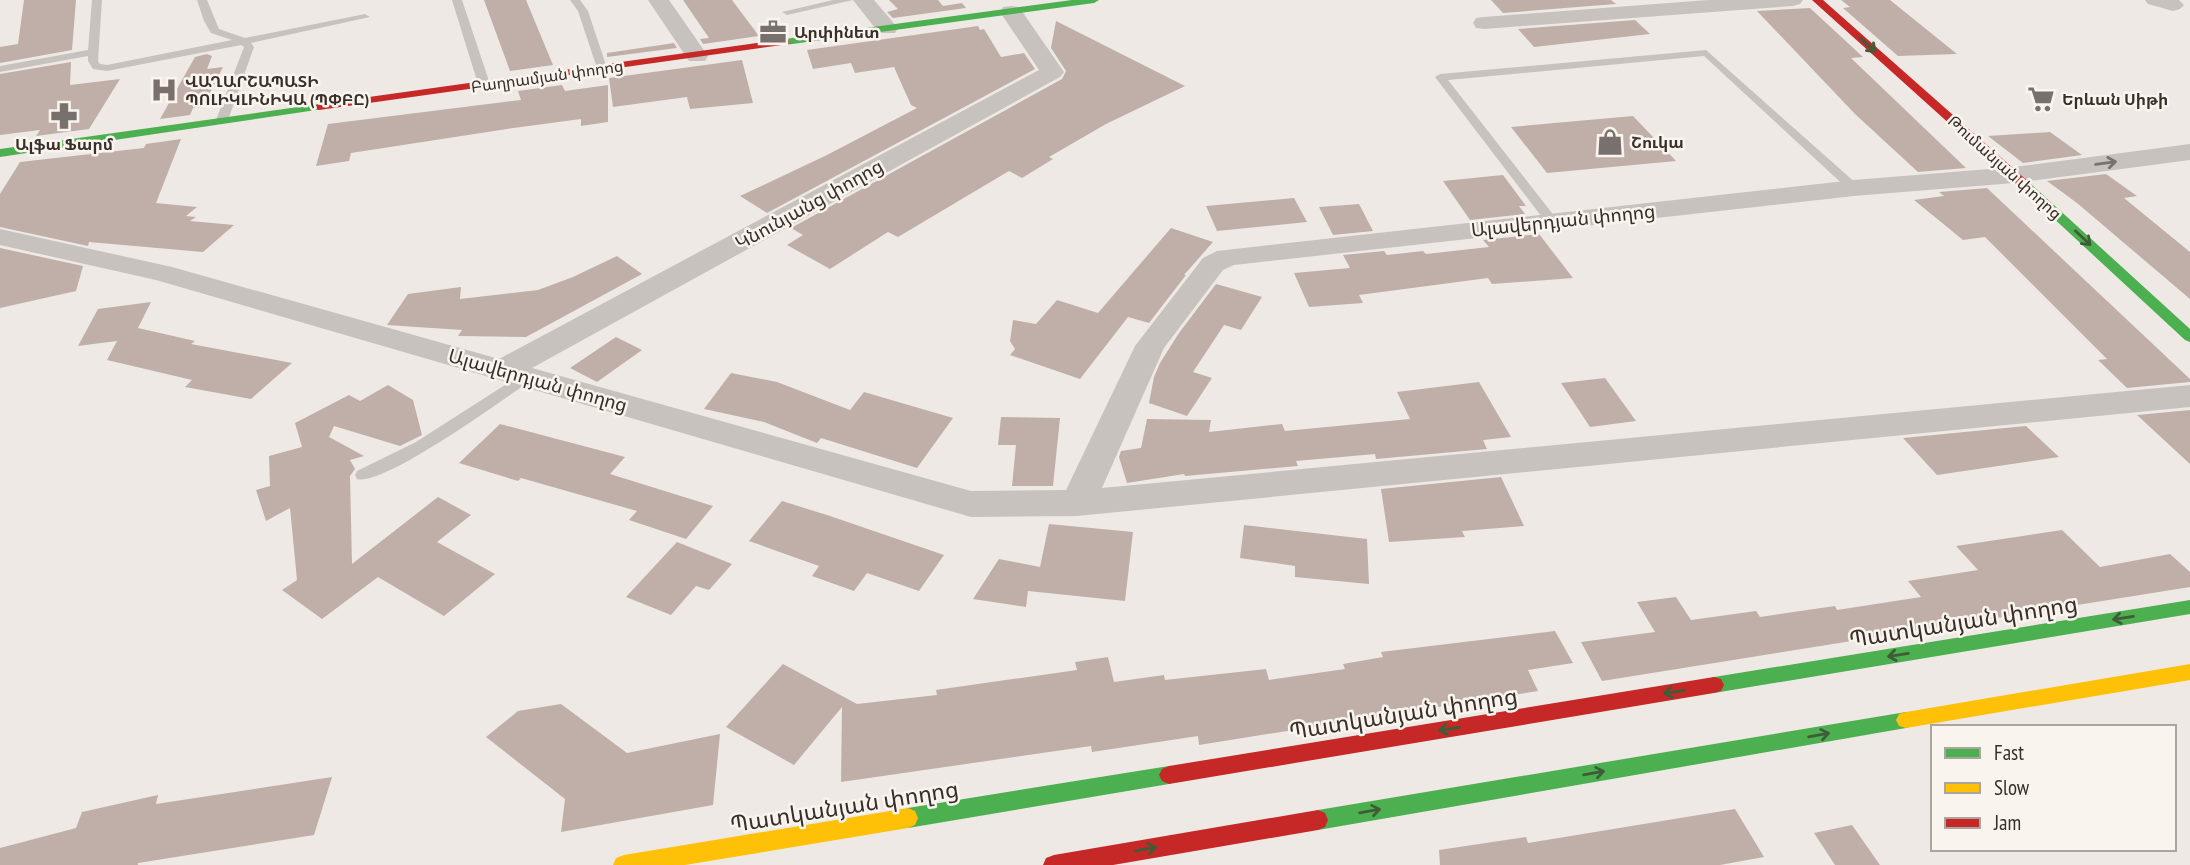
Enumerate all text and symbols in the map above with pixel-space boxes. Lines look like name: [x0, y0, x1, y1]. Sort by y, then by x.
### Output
office icon: Արփինետ: [758, 17, 788, 47]
place label: Արփինետ: [794, 22, 880, 42]
one-way arrow: [1859, 37, 1877, 53]
street label: Բաղրամյան փողոց: [470, 55, 624, 97]
place label: ՎԱՂԱՐՇԱՊԱՏԻ ՊՈԼԻԿԼԻՆԻԿԱ (ՊՓԲԸ): [185, 71, 369, 109]
hospital icon: ՎԱՂԱՐՇԱՊԱՏԻ ՊՈԼԻԿԼԻՆԻԿԱ (ՊՓԲԸ): [149, 75, 179, 105]
supermarket icon: Երևան Սիթի: [2026, 84, 2056, 114]
place label: Երևան Սիթի: [2062, 89, 2168, 109]
pharmacy icon: Ալֆա Ֆարմ: [49, 101, 79, 131]
street label: Թումանյան փողոց: [1944, 111, 2066, 223]
shop icon: Շուկա: [1595, 127, 1625, 157]
place label: Շուկա: [1631, 132, 1684, 152]
place label: Ալֆա Ֆարմ: [15, 134, 114, 154]
street label: Կնունյանց փողոց: [731, 153, 887, 255]
one-way arrow: [2094, 156, 2117, 169]
street label: Ալավերդյան փողոց: [1470, 198, 1656, 242]
one-way arrow: [2074, 229, 2091, 246]
street label: Ալավերդյան փողոց: [446, 343, 630, 417]
street label: Պատկանյան փողոց: [1847, 589, 2079, 653]
one-way arrow: [2112, 612, 2135, 625]
one-way arrow: [1887, 649, 1910, 662]
street label: Պատկանյան փողոց: [1287, 681, 1519, 745]
one-way arrow: [1663, 686, 1686, 699]
one-way arrow: [1438, 723, 1461, 736]
legend: [1931, 725, 2176, 851]
one-way arrow: [1807, 728, 1830, 741]
text: Fast: [1994, 739, 2024, 766]
one-way arrow: [1582, 766, 1605, 779]
street label: Պատկանյան փողոց: [728, 774, 960, 838]
text: Slow: [1994, 774, 2030, 801]
one-way arrow: [1358, 804, 1381, 817]
text: Jam: [1993, 809, 2021, 836]
one-way arrow: [1134, 842, 1157, 856]

